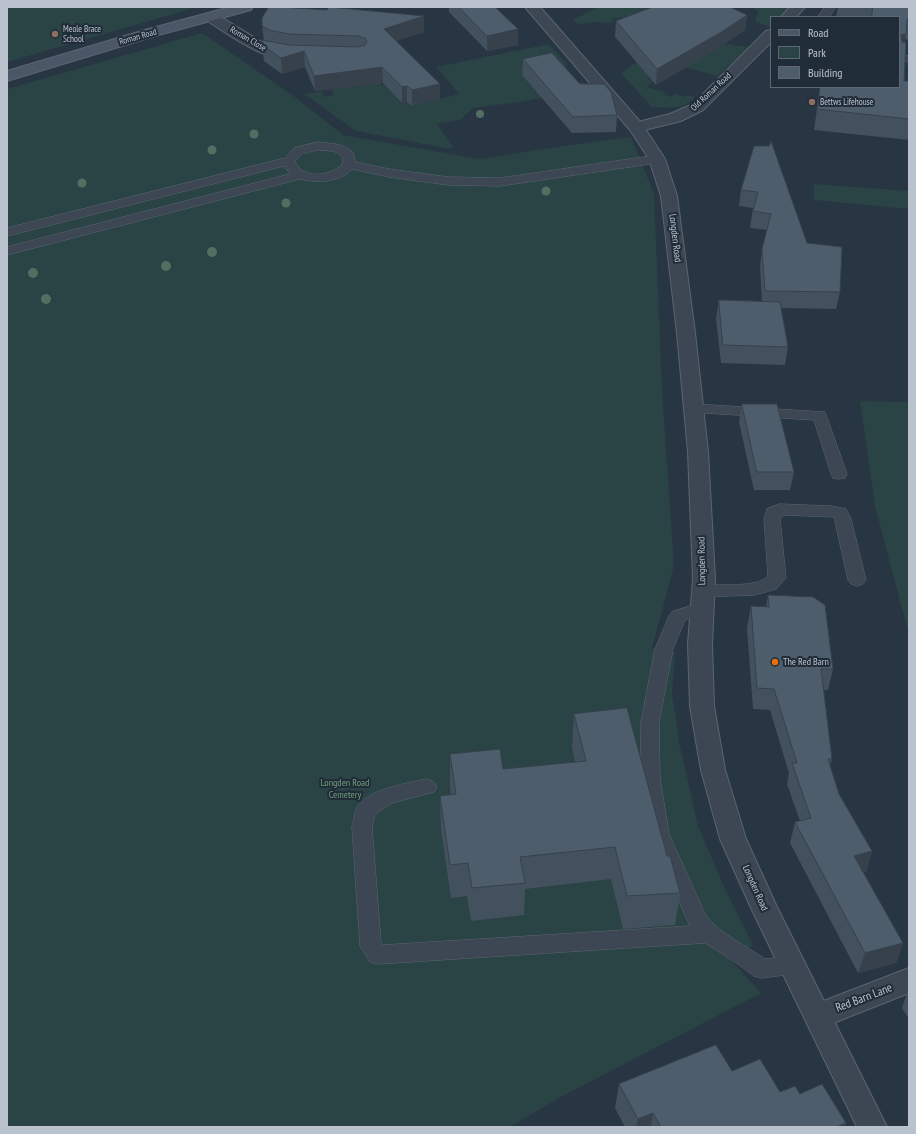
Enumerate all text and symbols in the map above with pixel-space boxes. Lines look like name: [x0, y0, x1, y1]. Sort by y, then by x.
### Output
legend: [770, 16, 900, 88]
place label: Meole Brace School: [63, 24, 101, 45]
street label: Roman Close: [228, 24, 268, 54]
text: Road: [808, 25, 828, 40]
street label: Roman Road: [118, 26, 158, 48]
marker: Meole Brace School: [50, 29, 60, 39]
text: Park: [808, 45, 826, 60]
text: Building: [808, 65, 843, 80]
street label: Old Roman Road: [689, 71, 733, 113]
marker: Bettws Lifehouse: [807, 97, 817, 107]
place label: Bettws Lifehouse: [820, 97, 873, 107]
street label: Longden Road: [666, 213, 684, 263]
street label: Longden Road: [696, 537, 708, 585]
place label: The Red Barn: [783, 656, 829, 668]
marker: The Red Barn: [770, 657, 780, 667]
park label: Longden Road Cemetery: [321, 777, 369, 800]
street label: Longden Road: [740, 863, 770, 913]
street label: Red Barn Lane: [834, 981, 894, 1015]

